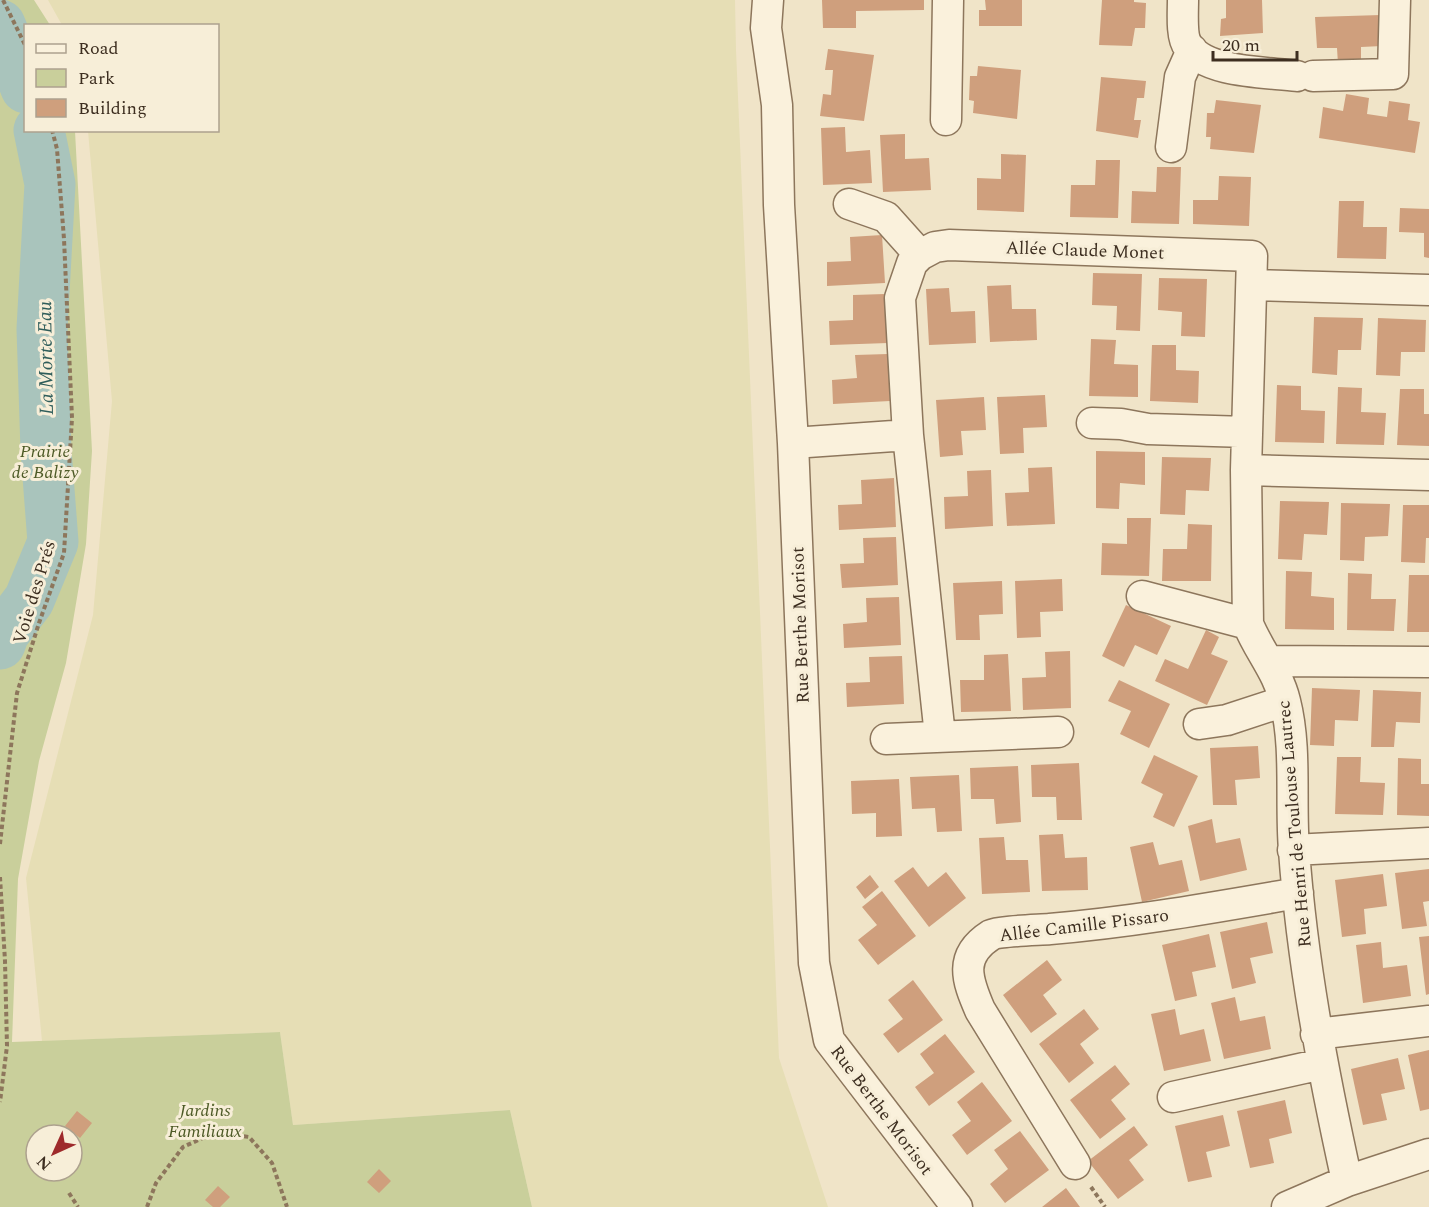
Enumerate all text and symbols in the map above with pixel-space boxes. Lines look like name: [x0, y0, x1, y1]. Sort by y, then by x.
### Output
legend: [24, 24, 219, 132]
scale bar: [1213, 24, 1297, 62]
text: 20 m: [1222, 32, 1260, 59]
text: Road: [78, 35, 119, 62]
text: Park: [78, 65, 115, 92]
text: Building: [78, 95, 147, 122]
street label: Allée Claude Monet: [1005, 234, 1165, 267]
water label: La Morte Eau: [30, 300, 62, 415]
park label: Prairie de Balizy: [11, 438, 79, 486]
street label: Voie des Prés: [6, 537, 63, 647]
street label: Rue Berthe Morisot: [784, 546, 817, 704]
street label: Rue Henri de Toulouse Lautrec: [1270, 699, 1319, 949]
street label: Allée Camille Pissaro: [998, 902, 1170, 949]
street label: Rue Berthe Morisot: [824, 1040, 940, 1181]
park label: Jardins Familiaux: [168, 1097, 242, 1145]
north arrow: [24, 1123, 84, 1183]
text: N: [31, 1150, 57, 1176]

